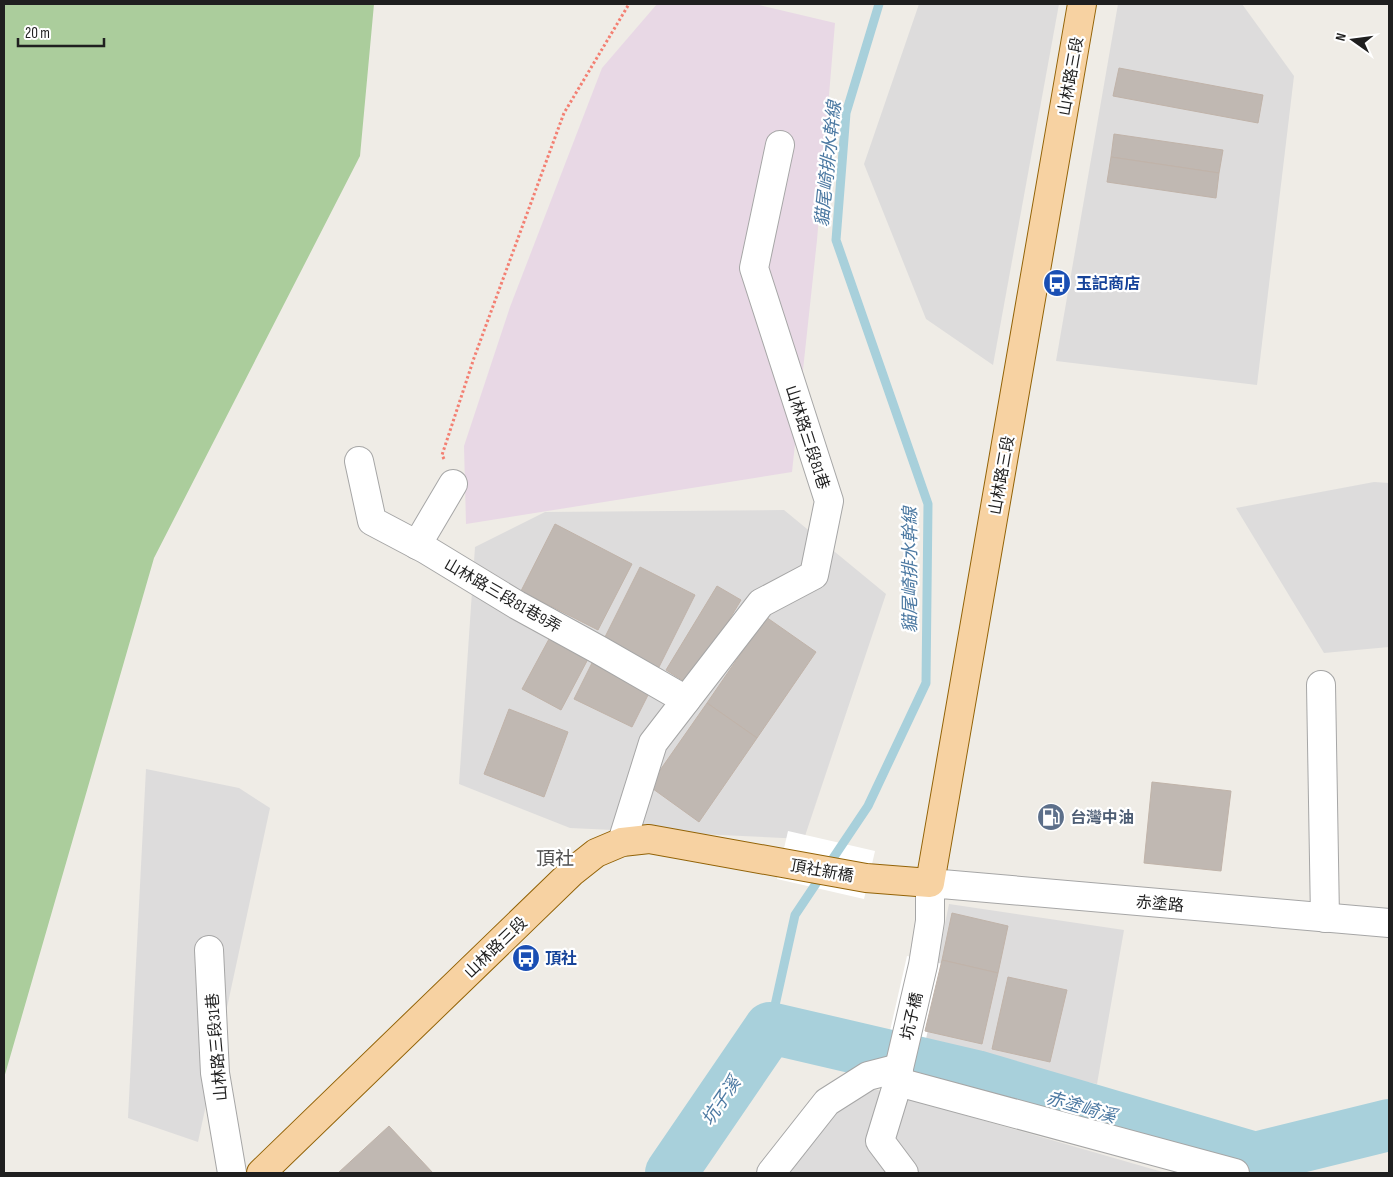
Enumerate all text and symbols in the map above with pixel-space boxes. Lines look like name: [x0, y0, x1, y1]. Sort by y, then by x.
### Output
scale bar: [18, 15, 104, 47]
north arrow: [1328, 15, 1378, 65]
text: 20 m: [25, 24, 50, 43]
text: N: [1332, 31, 1350, 43]
street label: 山林路三段: [1055, 35, 1088, 117]
water label: 貓尾崎排水幹線: [811, 98, 846, 228]
bus stop icon: 玉記商店: [1042, 268, 1072, 298]
place label: 玉記商店: [1076, 275, 1140, 294]
street label: 山林路三段81巷: [781, 383, 832, 492]
street label: 山林路三段: [986, 434, 1019, 516]
water label: 貓尾崎排水幹線: [900, 505, 921, 633]
street label: 山林路三段81巷9弄: [440, 555, 564, 637]
fuel station icon: 台灣中油: [1036, 802, 1066, 832]
place label: 台灣中油: [1070, 809, 1134, 828]
district label: 頂社: [536, 848, 574, 871]
street label: 頂社新橋: [789, 857, 855, 886]
street label: 赤塗路: [1135, 893, 1185, 916]
street label: 山林路三段: [461, 913, 531, 983]
bus stop icon: 頂社: [511, 943, 541, 973]
place label: 頂社: [545, 949, 577, 969]
street label: 坑子橋: [898, 991, 927, 1042]
street label: 山林路三段31巷: [203, 992, 232, 1102]
water label: 坑子溪: [698, 1071, 747, 1130]
water label: 赤塗崎溪: [1043, 1087, 1121, 1128]

